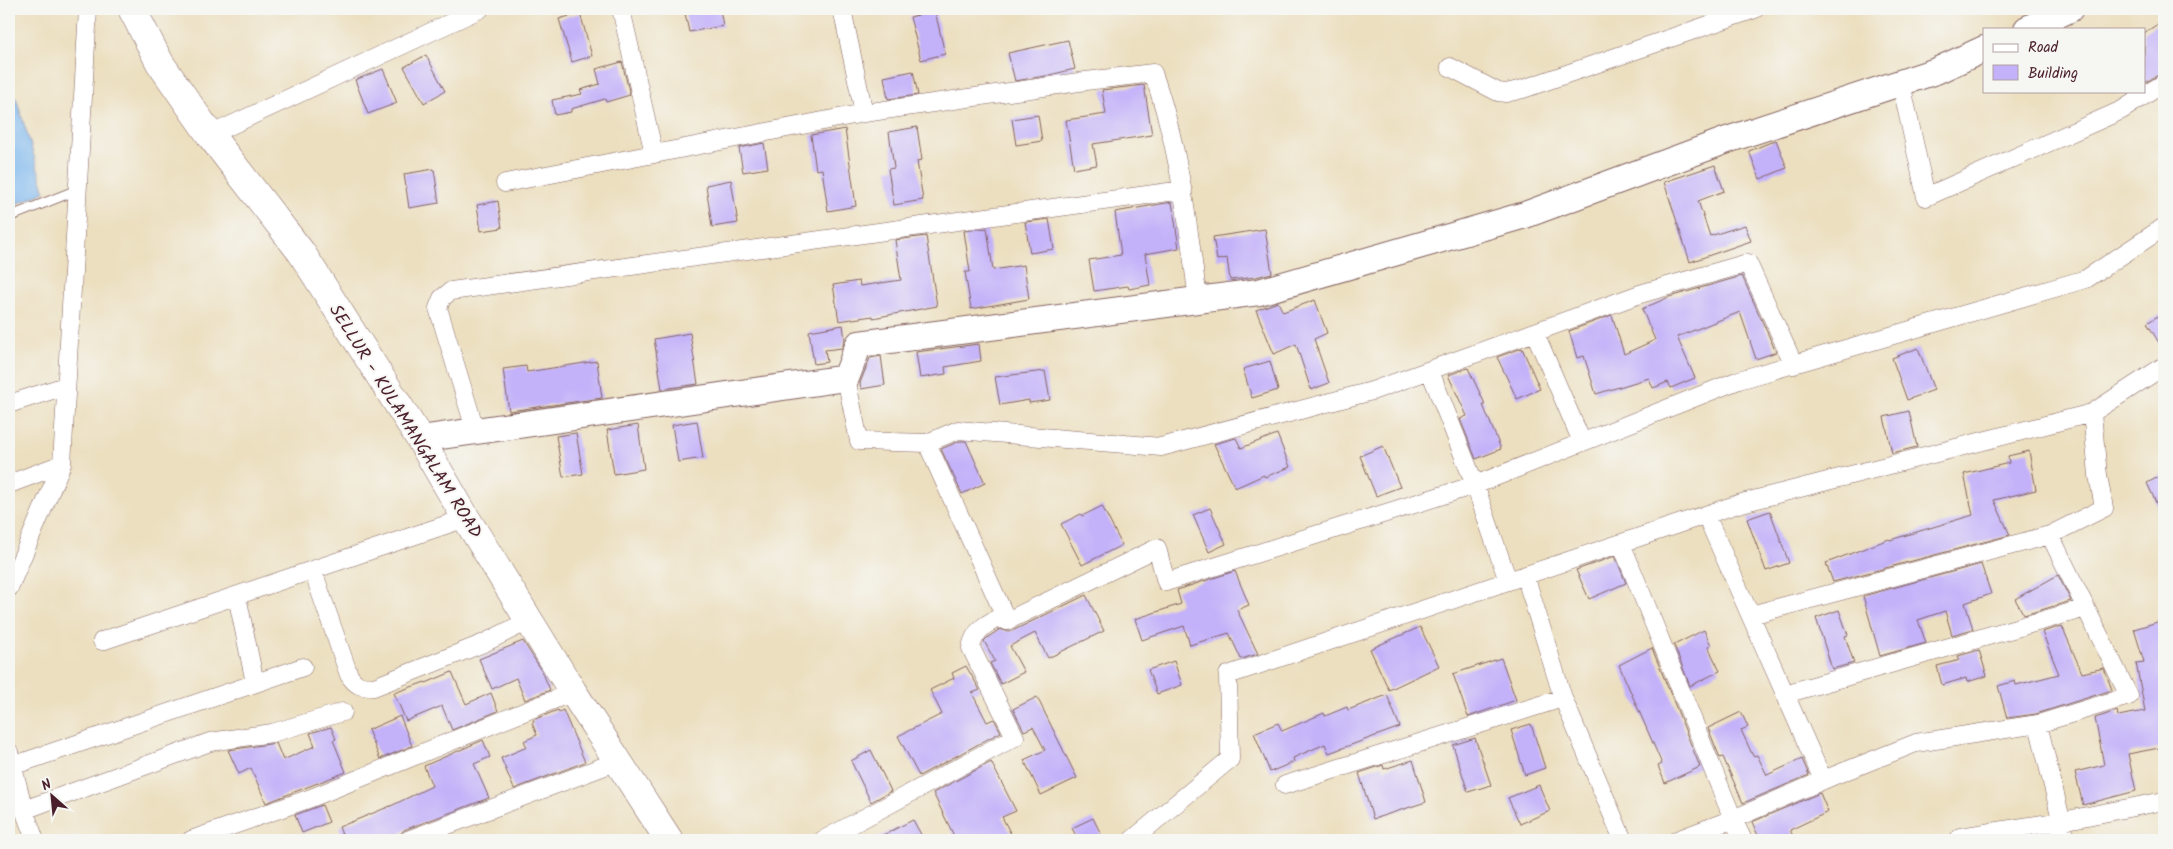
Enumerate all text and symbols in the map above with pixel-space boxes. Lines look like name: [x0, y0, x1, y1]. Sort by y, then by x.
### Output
legend: [1983, 28, 2146, 92]
text: Road: [2028, 36, 2059, 60]
text: Building: [2028, 62, 2078, 86]
street label: SELLUR - KULAMANGALAM ROAD: [321, 299, 489, 545]
north arrow: [28, 772, 78, 822]
text: N: [38, 773, 56, 797]

